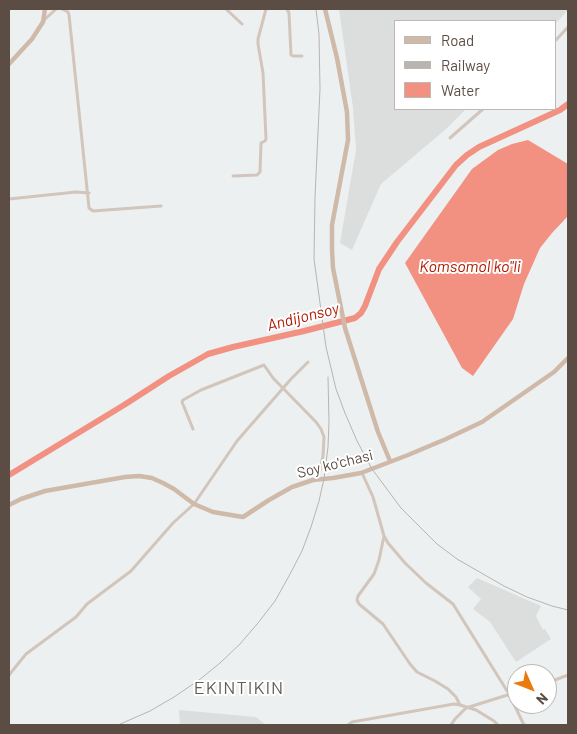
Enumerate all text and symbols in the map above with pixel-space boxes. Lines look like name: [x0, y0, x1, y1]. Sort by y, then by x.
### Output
legend: [394, 20, 557, 110]
text: Road: [441, 31, 474, 49]
text: Railway: [441, 56, 490, 74]
text: Water: [441, 81, 480, 99]
water label: Komsomol ko"li: [419, 257, 521, 277]
water label: Andijonsoy: [265, 299, 341, 335]
street label: Soy ko'chasi: [295, 446, 375, 482]
north arrow: [507, 664, 557, 714]
district label: EKINTIKIN: [193, 677, 285, 699]
text: N: [533, 690, 552, 708]

